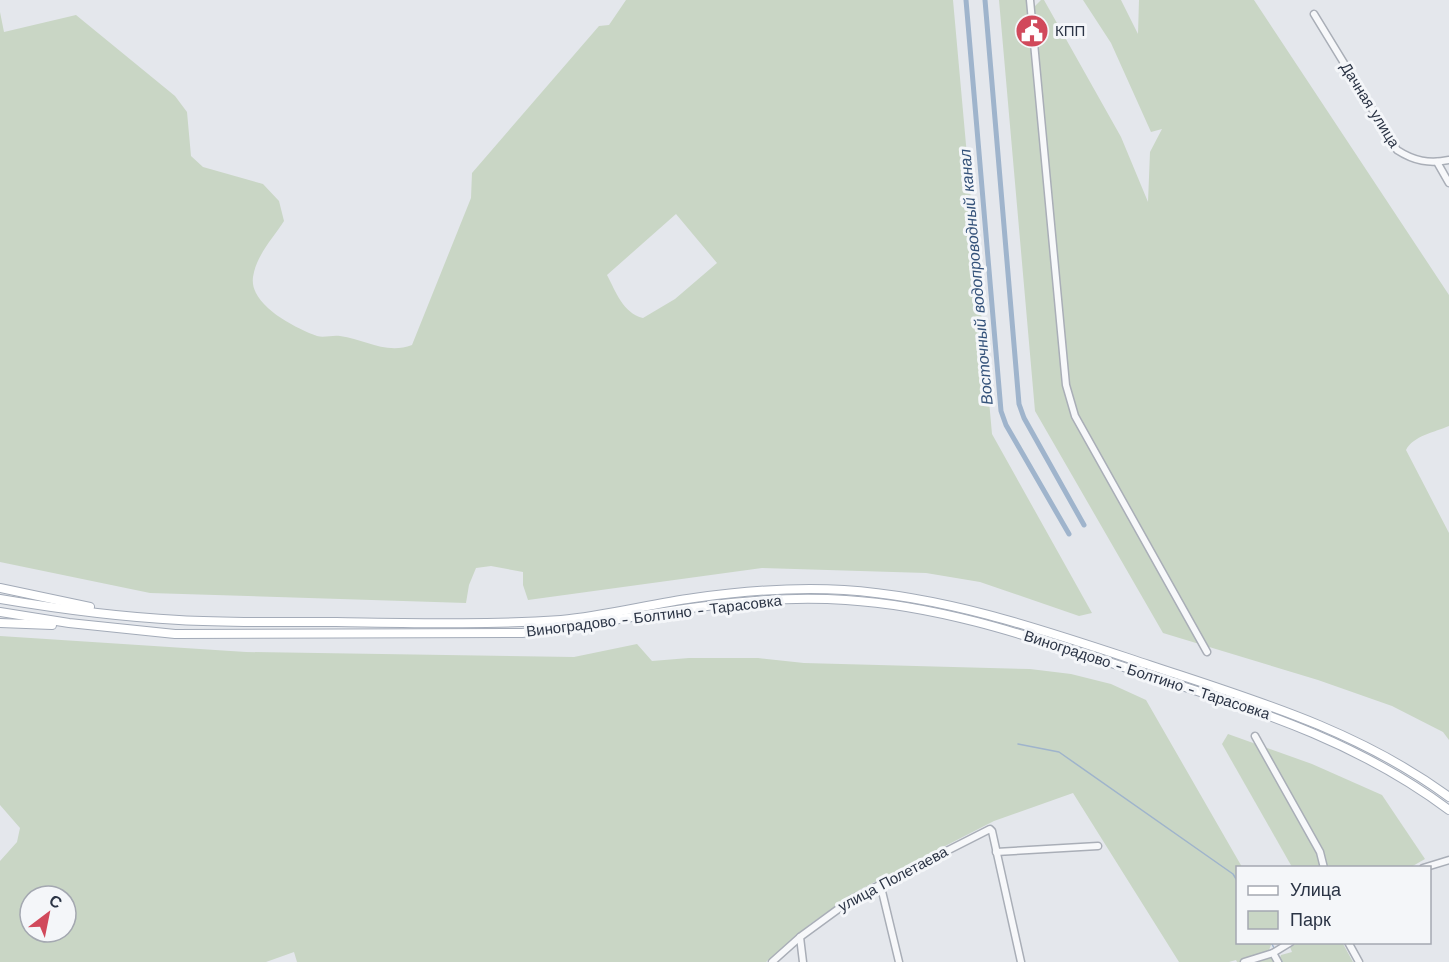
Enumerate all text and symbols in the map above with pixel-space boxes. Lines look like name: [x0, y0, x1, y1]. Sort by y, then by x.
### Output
public building icon: КПП: [1014, 13, 1050, 49]
place label: КПП: [1055, 22, 1085, 40]
street label: Дачная улица: [1337, 59, 1404, 151]
water label: Восточный водопроводный канал: [955, 148, 997, 406]
street label: Виноградово - Болтино - Тарасовка: [525, 591, 783, 641]
street label: Виноградово - Болтино - Тарасовка: [1022, 627, 1273, 724]
street label: улица Полетаева: [835, 842, 951, 915]
legend: [1236, 866, 1431, 944]
text: Улица: [1290, 879, 1342, 900]
north arrow: [18, 884, 78, 944]
text: С: [46, 891, 66, 913]
text: Парк: [1290, 909, 1331, 930]

